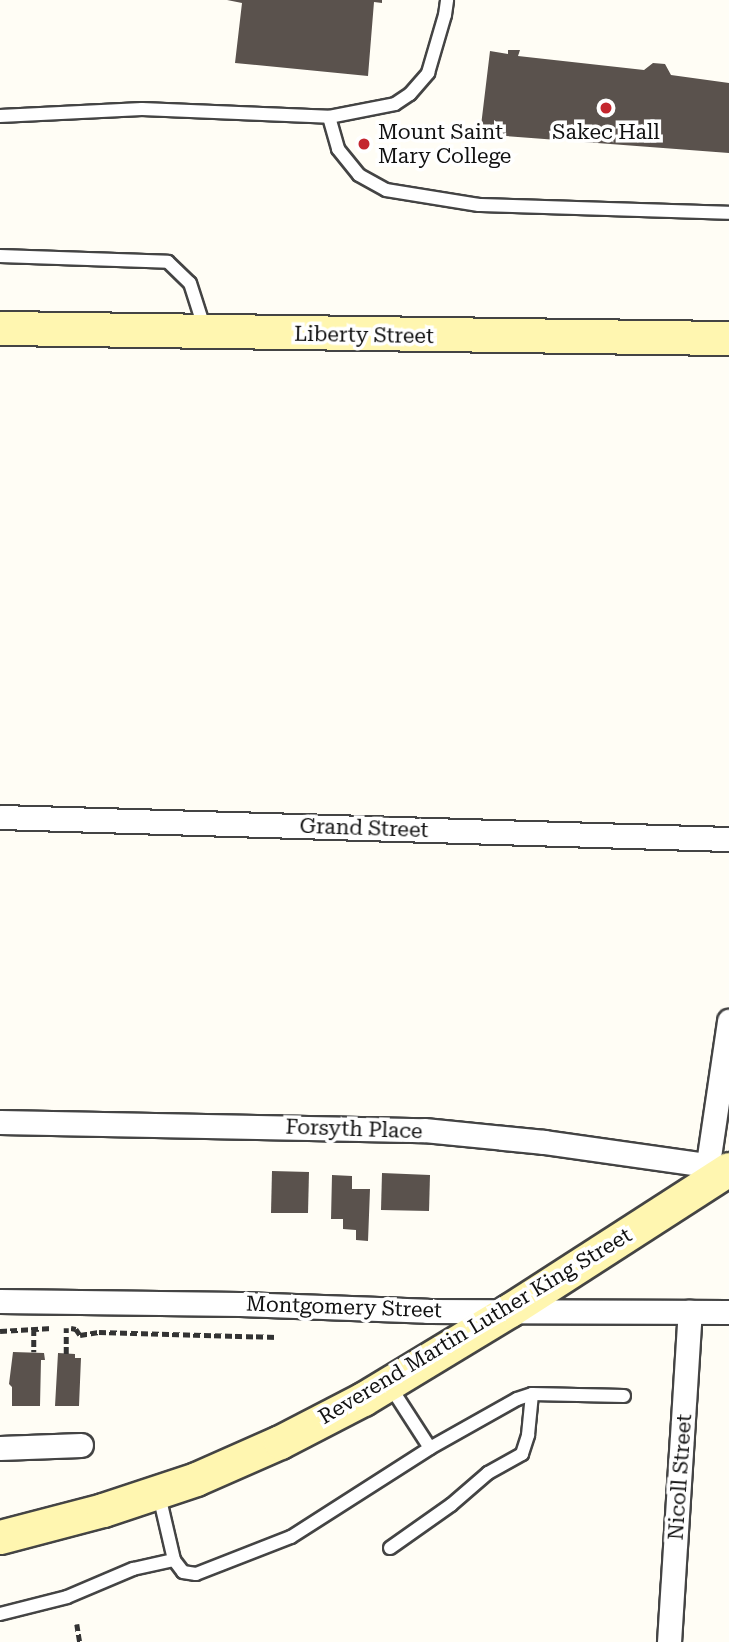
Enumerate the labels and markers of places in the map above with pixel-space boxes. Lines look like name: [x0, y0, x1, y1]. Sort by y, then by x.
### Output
marker: Sakec Hall: [598, 100, 614, 116]
place label: Mount Saint Mary College: [378, 119, 511, 169]
place label: Sakec Hall: [552, 119, 660, 145]
marker: Mount Saint Mary College: [356, 136, 372, 152]

